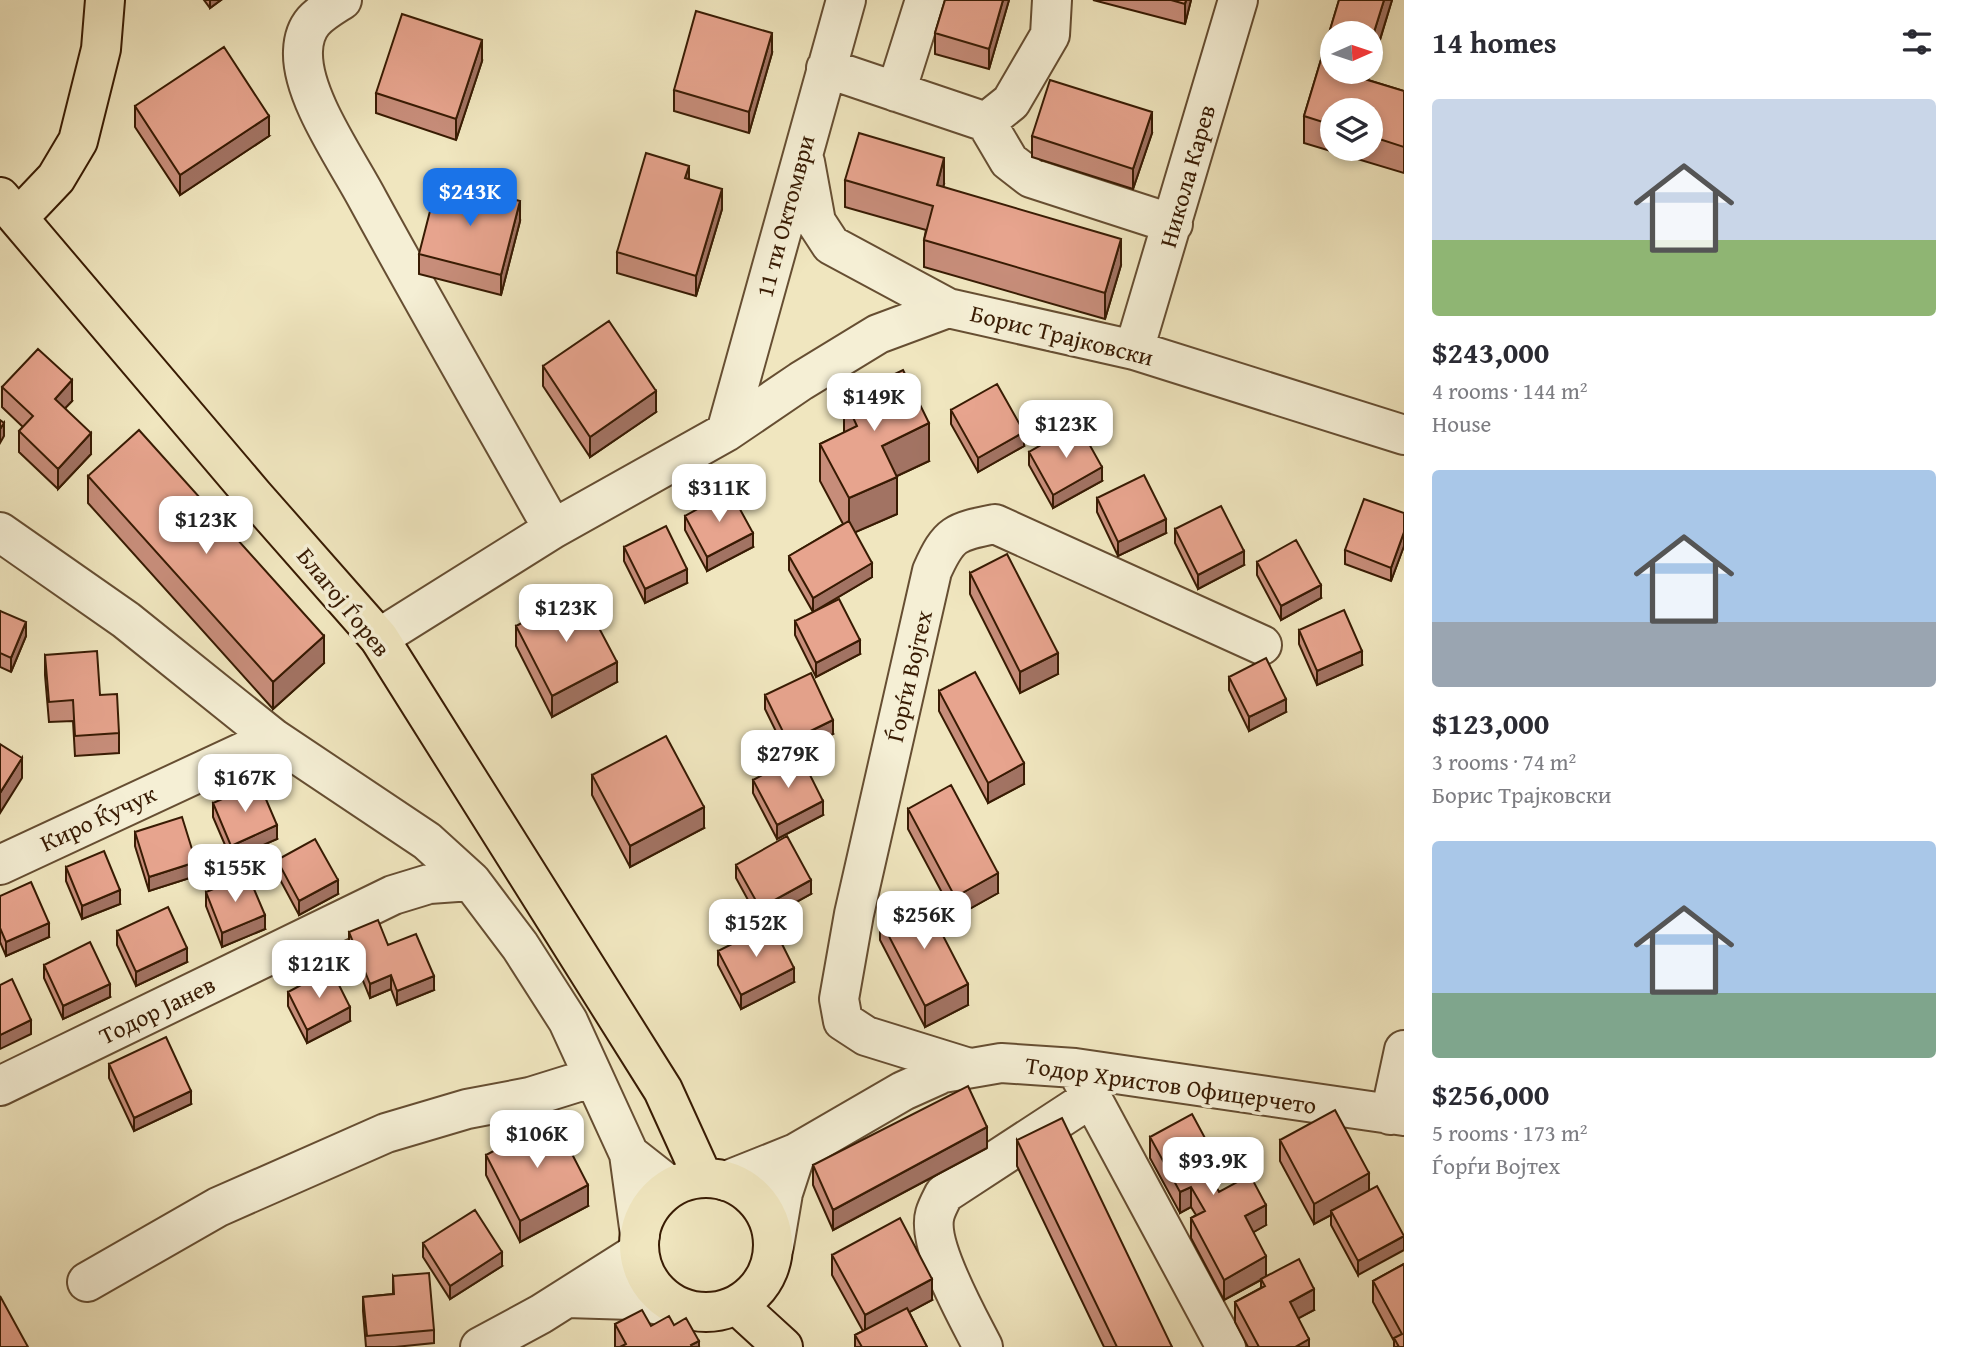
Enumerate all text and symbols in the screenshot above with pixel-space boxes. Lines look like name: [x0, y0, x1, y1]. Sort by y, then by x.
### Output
text: 14 homes: [1432, 20, 1557, 64]
north arrow: [1320, 21, 1382, 84]
map controls: [1320, 21, 1383, 161]
icon: filters: [1898, 23, 1936, 61]
button: layers: [1320, 98, 1383, 161]
street label: Никола Карев: [1150, 101, 1224, 251]
street label: 11 ти Октомври: [747, 131, 823, 301]
icon: home: [1621, 145, 1747, 271]
pin: $243K: [421, 168, 519, 228]
text: $243K: [439, 174, 501, 207]
street label: Борис Трајковски: [967, 295, 1157, 375]
text: $243,000: [1432, 330, 1549, 374]
pin: $149K: [825, 374, 923, 433]
text: 4 rooms · 144 m²: [1432, 374, 1587, 407]
text: $149K: [843, 379, 905, 412]
pin: $123K: [1017, 400, 1115, 460]
text: $123K: [1035, 406, 1097, 439]
text: House: [1432, 407, 1491, 440]
pin: $311K: [670, 464, 768, 524]
text: $311K: [688, 470, 750, 503]
pin: $123K: [157, 496, 255, 556]
text: $123K: [175, 502, 237, 535]
icon: home: [1621, 516, 1747, 642]
street label: Благој Ѓорев: [289, 540, 399, 664]
pin: $123K: [517, 584, 615, 644]
text: $123K: [535, 590, 597, 623]
street label: Ѓорѓи Војтех: [877, 606, 941, 745]
text: $123,000: [1432, 701, 1549, 745]
pin: $279K: [739, 730, 837, 790]
text: $279K: [757, 736, 819, 769]
text: 3 rooms · 74 m²: [1432, 745, 1576, 778]
pin: $167K: [196, 754, 294, 814]
text: $167K: [214, 760, 276, 793]
street label: Киро Ќучук: [34, 776, 162, 860]
text: Борис Трајковски: [1432, 778, 1611, 811]
pin: $155K: [186, 844, 284, 904]
text: $155K: [204, 850, 266, 883]
icon: home: [1621, 887, 1747, 1013]
pin: $256K: [875, 892, 973, 951]
text: $256K: [893, 897, 955, 930]
pin: $152K: [707, 900, 805, 959]
text: $152K: [725, 905, 787, 938]
pin: $121K: [270, 940, 368, 1000]
text: $121K: [288, 946, 350, 979]
street label: Тодор Јанев: [93, 967, 221, 1053]
street label: Тодор Христов Офицерчето: [1023, 1047, 1319, 1123]
text: $256,000: [1432, 1072, 1549, 1116]
pin: $106K: [488, 1110, 586, 1170]
text: $106K: [506, 1116, 568, 1149]
text: 5 rooms · 173 m²: [1432, 1116, 1587, 1149]
pin: $93.9K: [1156, 1138, 1270, 1197]
text: $93.9K: [1179, 1143, 1247, 1176]
text: Ѓорѓи Војтех: [1432, 1149, 1560, 1182]

